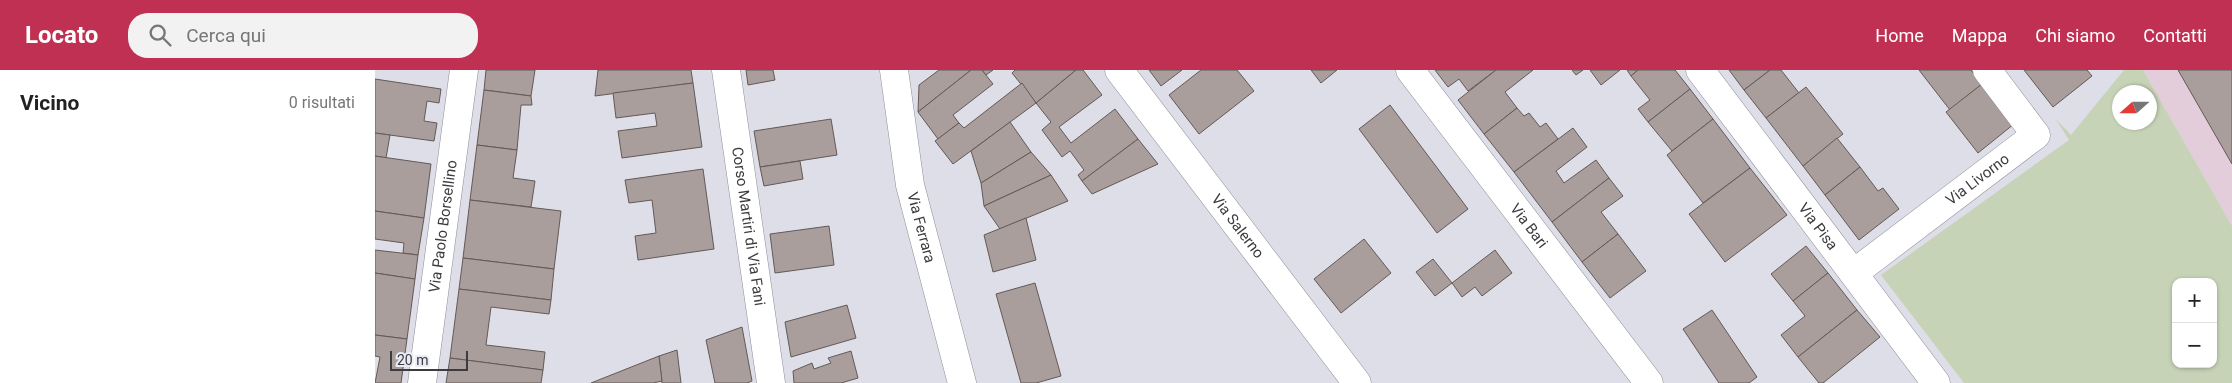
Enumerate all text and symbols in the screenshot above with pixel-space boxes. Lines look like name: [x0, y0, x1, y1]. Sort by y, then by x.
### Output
search box: [128, 13, 478, 58]
text: Locato: [25, 21, 98, 49]
icon: search: [146, 21, 174, 49]
text: Cerca qui: [186, 24, 266, 47]
text: Home: [1875, 25, 1924, 46]
text: Mappa: [1952, 25, 2007, 46]
text: Chi siamo: [2035, 25, 2115, 46]
text: Contatti: [2143, 25, 2207, 46]
north arrow: [2112, 85, 2157, 130]
text: Vicino: [20, 91, 79, 115]
text: 0 risultati: [289, 93, 355, 112]
street label: Corso Martiri di Via Fani: [728, 146, 769, 307]
street label: Via Livorno: [1942, 150, 2013, 209]
street label: Via Paolo Borsellino: [425, 159, 461, 294]
street label: Via Ferrara: [903, 190, 939, 265]
street label: Via Salerno: [1208, 190, 1268, 262]
street label: Via Pisa: [1795, 199, 1841, 254]
street label: Via Bari: [1506, 200, 1552, 252]
map controls: [2172, 278, 2217, 368]
button: +: [2172, 278, 2217, 323]
button: −: [2172, 323, 2217, 368]
scale bar: [390, 348, 467, 371]
text: 20 m: [397, 352, 429, 368]

